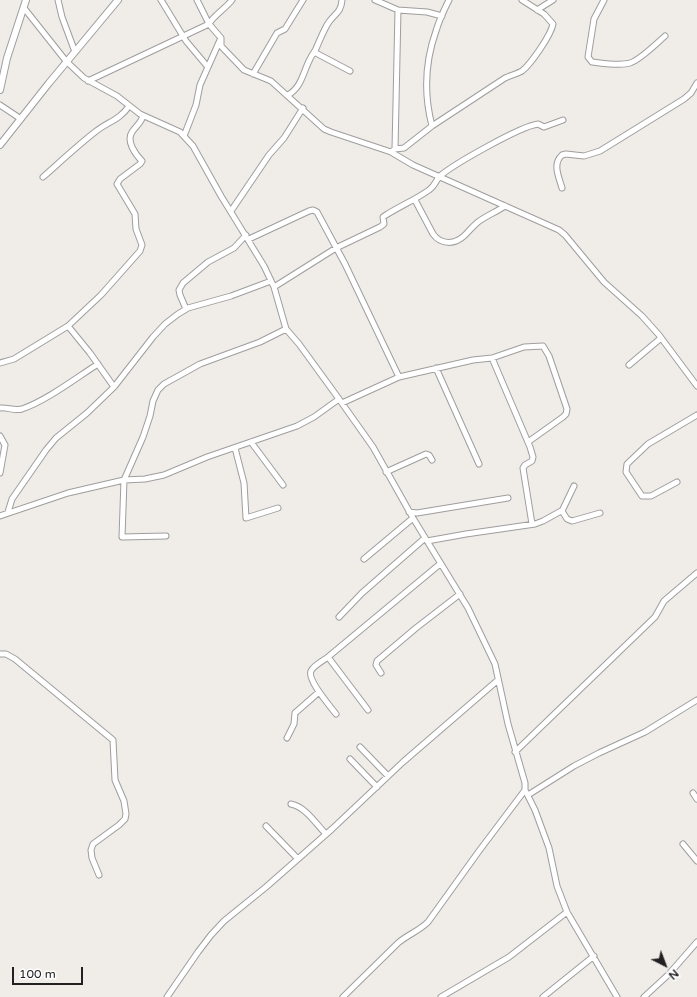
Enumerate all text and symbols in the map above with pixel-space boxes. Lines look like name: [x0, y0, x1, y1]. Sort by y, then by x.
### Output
north arrow: [645, 945, 685, 985]
scale bar: [14, 959, 85, 985]
text: 100 m: [19, 967, 56, 981]
text: N: [666, 967, 681, 982]

